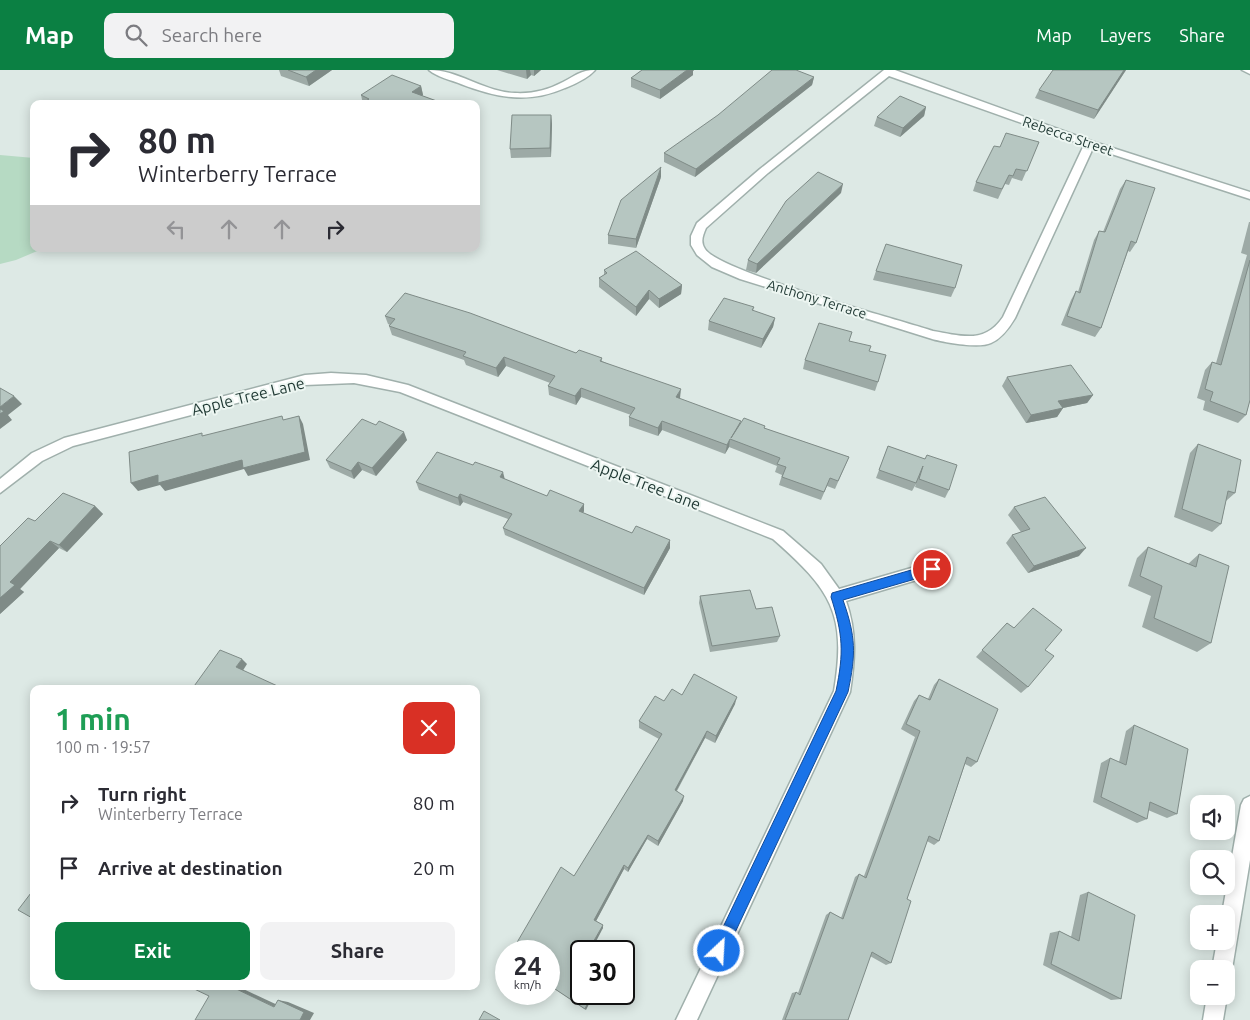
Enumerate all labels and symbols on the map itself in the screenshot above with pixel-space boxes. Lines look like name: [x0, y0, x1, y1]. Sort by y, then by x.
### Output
street label: Rebecca Street: [1021, 113, 1116, 159]
street label: Anthony Terrace: [765, 276, 869, 322]
street label: Apple Tree Lane: [190, 373, 306, 419]
street label: Apple Tree Lane: [589, 455, 703, 513]
pin: [911, 548, 953, 590]
position arrow: [692, 924, 744, 976]
speed limit sign: 30: [570, 940, 635, 1005]

